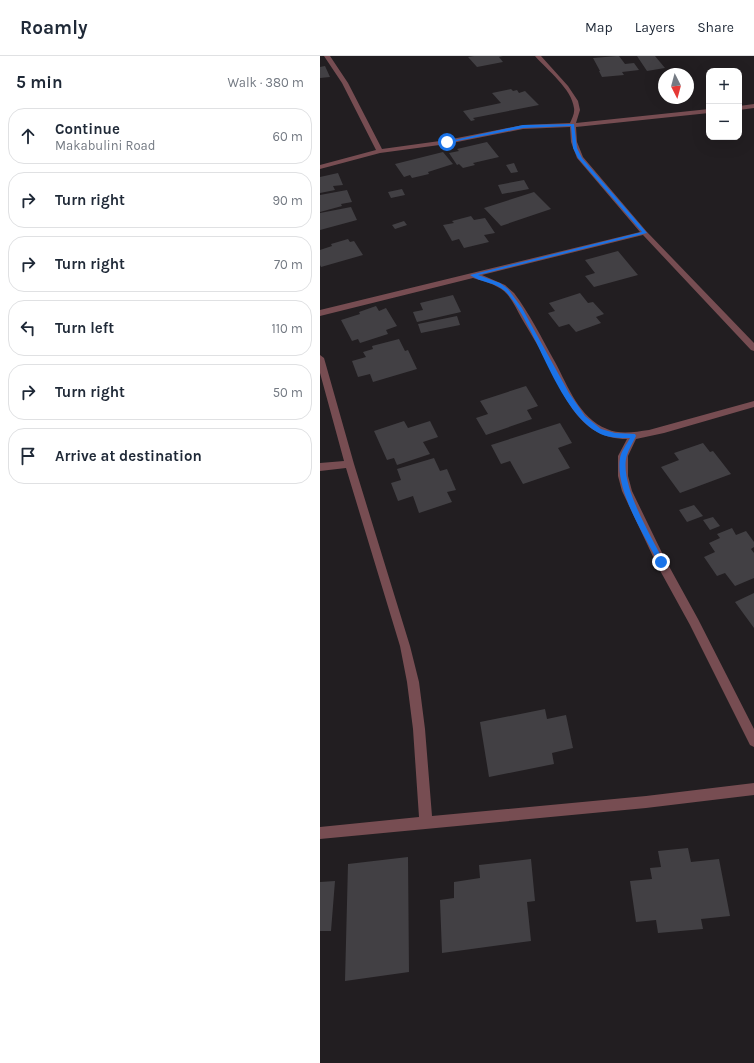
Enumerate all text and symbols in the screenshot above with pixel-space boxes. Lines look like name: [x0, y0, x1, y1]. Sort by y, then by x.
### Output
text: Roamly: [20, 17, 87, 39]
text: Map: [585, 19, 613, 36]
text: Layers: [635, 19, 675, 36]
text: Share: [697, 19, 734, 36]
north arrow: [658, 68, 694, 104]
map controls: [706, 68, 742, 140]
button: +: [706, 68, 742, 104]
text: 5 min: [16, 72, 63, 92]
text: Walk · 380 m: [228, 75, 304, 90]
button: −: [706, 104, 742, 140]
text: Continue: [55, 120, 120, 138]
icon: ahead: [17, 125, 39, 147]
text: 60 m: [273, 129, 303, 144]
route start: [438, 133, 456, 151]
text: Makabulini Road: [55, 138, 155, 153]
icon: right: [17, 189, 39, 211]
text: Turn right: [55, 191, 125, 209]
text: 90 m: [272, 193, 303, 208]
icon: right: [17, 253, 39, 275]
text: Turn right: [55, 255, 125, 273]
text: 70 m: [274, 257, 303, 272]
icon: left: [17, 317, 39, 339]
text: Turn left: [55, 319, 114, 337]
text: 110 m: [271, 321, 303, 336]
icon: right: [17, 381, 39, 403]
text: Turn right: [55, 383, 125, 401]
text: 50 m: [273, 385, 303, 400]
icon: arrive: [17, 445, 39, 467]
text: Arrive at destination: [55, 447, 202, 465]
route end: [652, 553, 670, 571]

